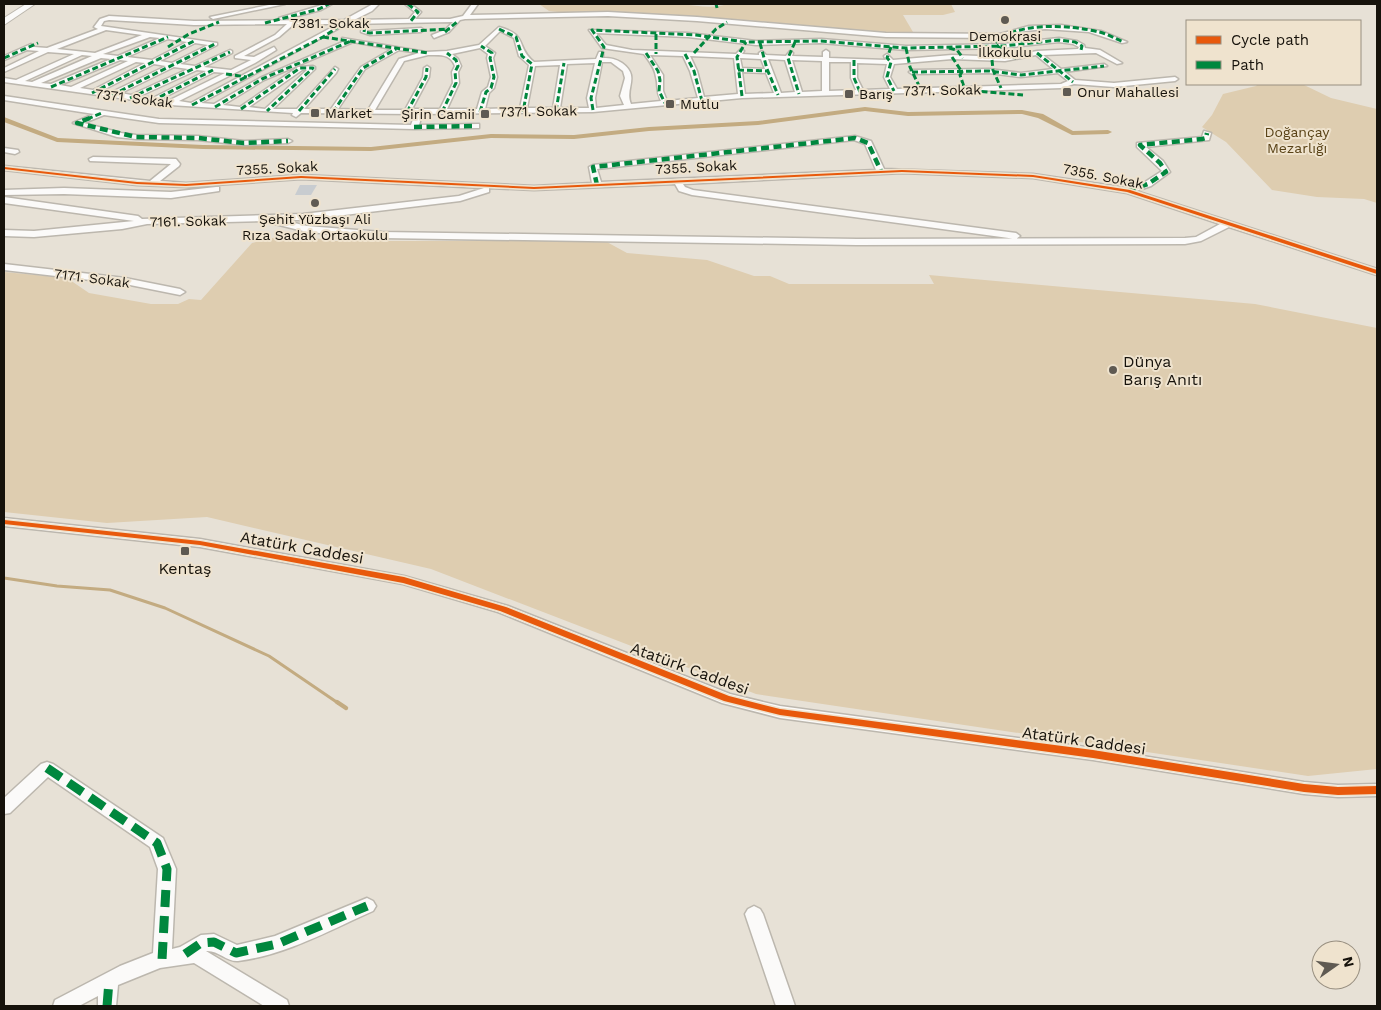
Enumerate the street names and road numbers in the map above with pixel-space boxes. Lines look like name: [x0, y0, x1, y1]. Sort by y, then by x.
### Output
street label: 7381. Sokak: [290, 15, 370, 31]
street label: 7371. Sokak: [903, 81, 981, 99]
street label: 7371. Sokak: [94, 85, 174, 111]
street label: 7371. Sokak: [499, 102, 577, 120]
street label: 7355. Sokak: [655, 157, 737, 177]
street label: 7355. Sokak: [236, 158, 318, 178]
street label: 7355. Sokak: [1061, 160, 1145, 192]
street label: 7161. Sokak: [149, 212, 227, 230]
street label: 7171. Sokak: [53, 265, 131, 291]
street label: Atatürk Caddesi: [239, 527, 365, 568]
street label: Atatürk Caddesi: [628, 638, 752, 699]
street label: Atatürk Caddesi: [1021, 722, 1147, 759]

